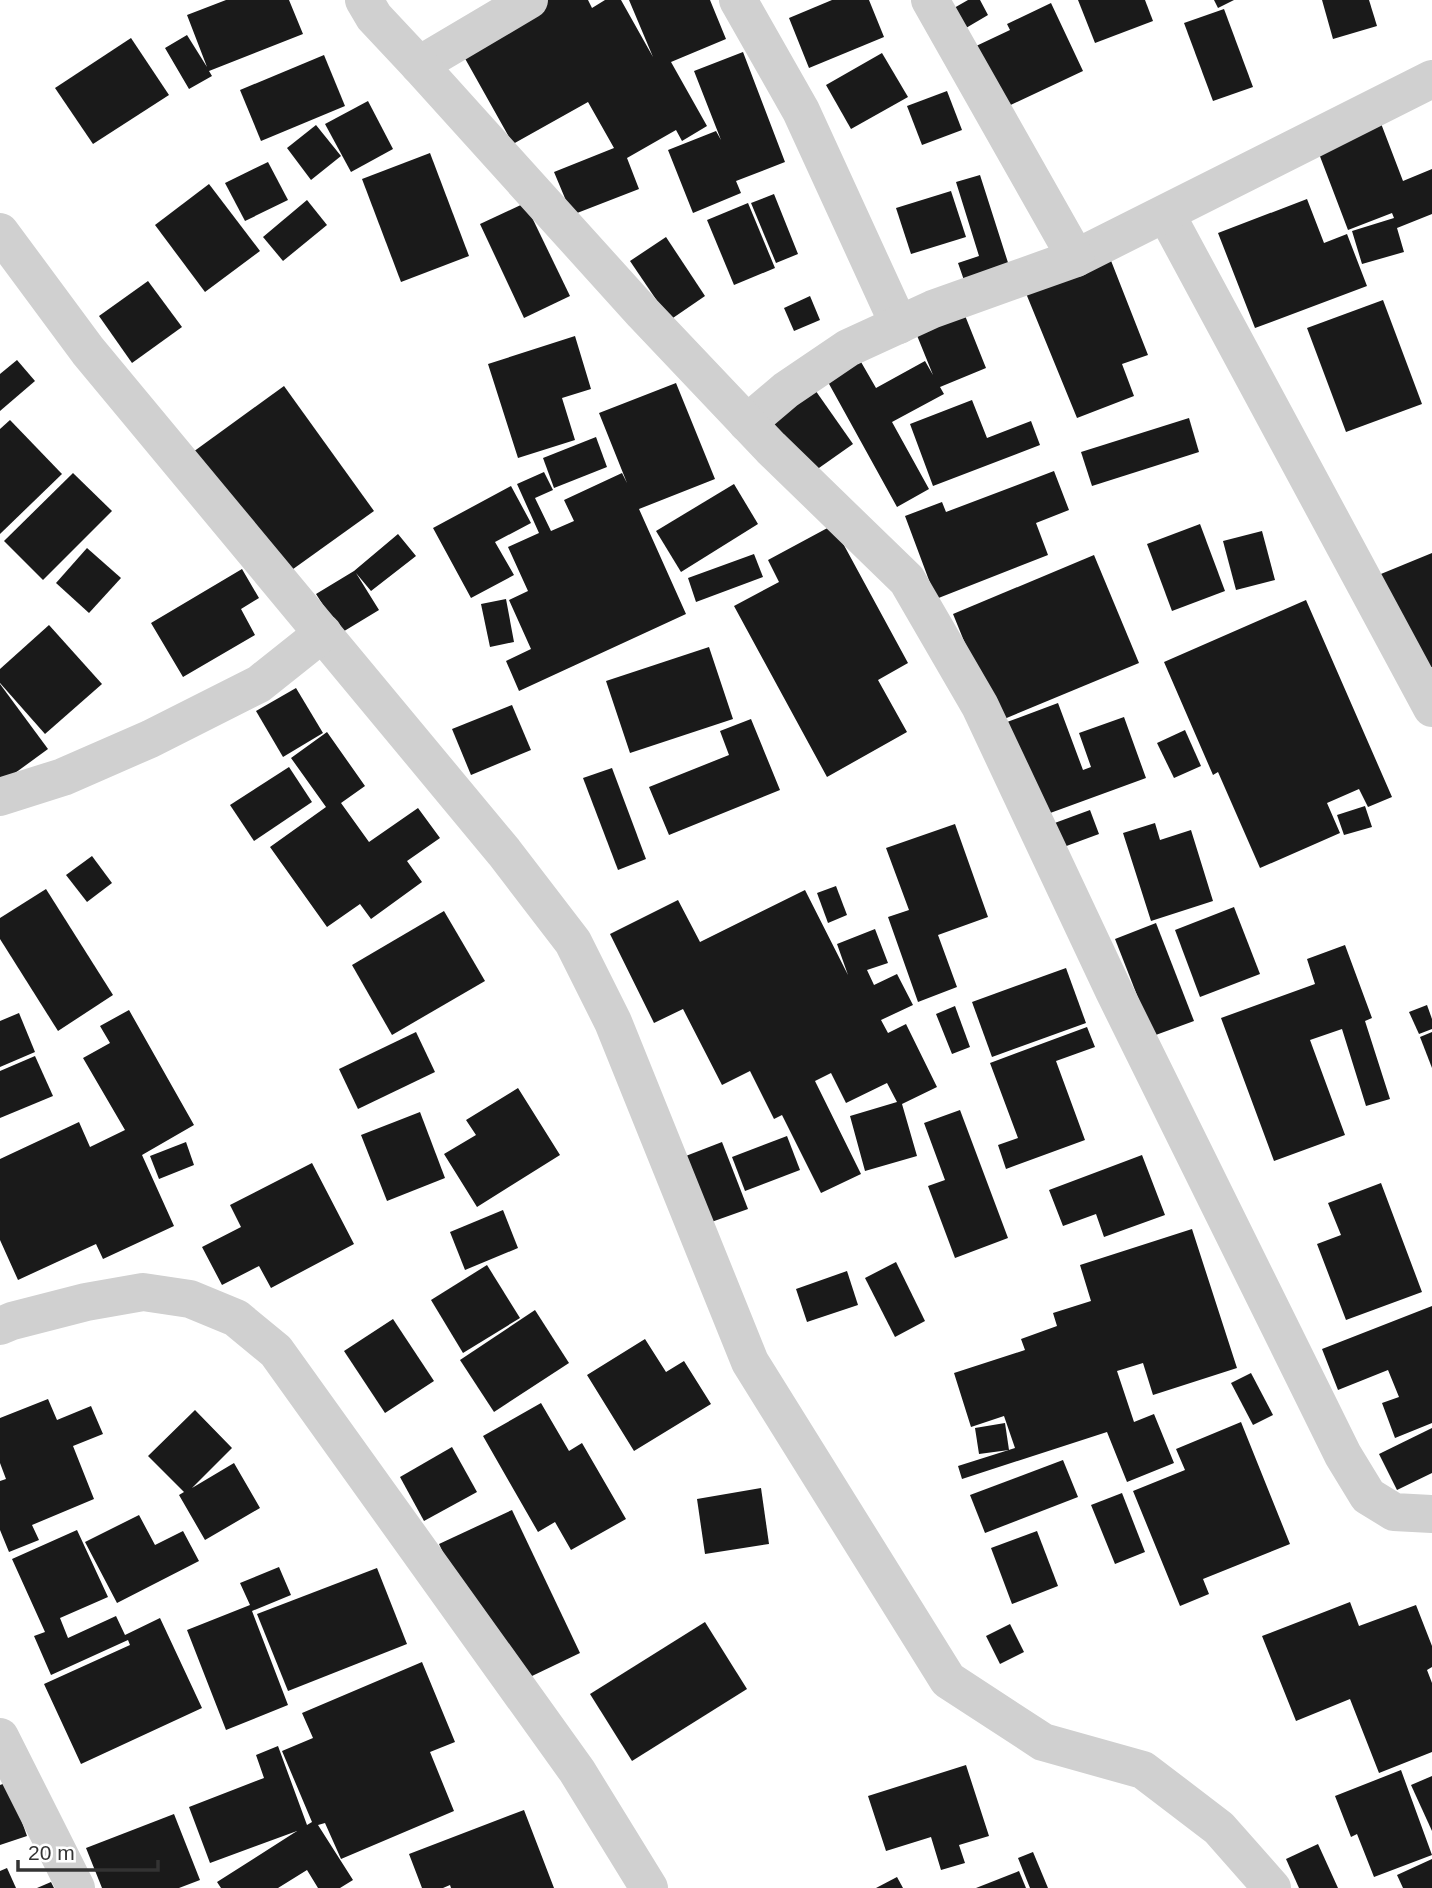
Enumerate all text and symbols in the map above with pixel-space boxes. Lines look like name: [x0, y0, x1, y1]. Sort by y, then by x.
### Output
scale bar: [18, 1828, 158, 1872]
text: 20 m: [28, 1841, 75, 1864]

